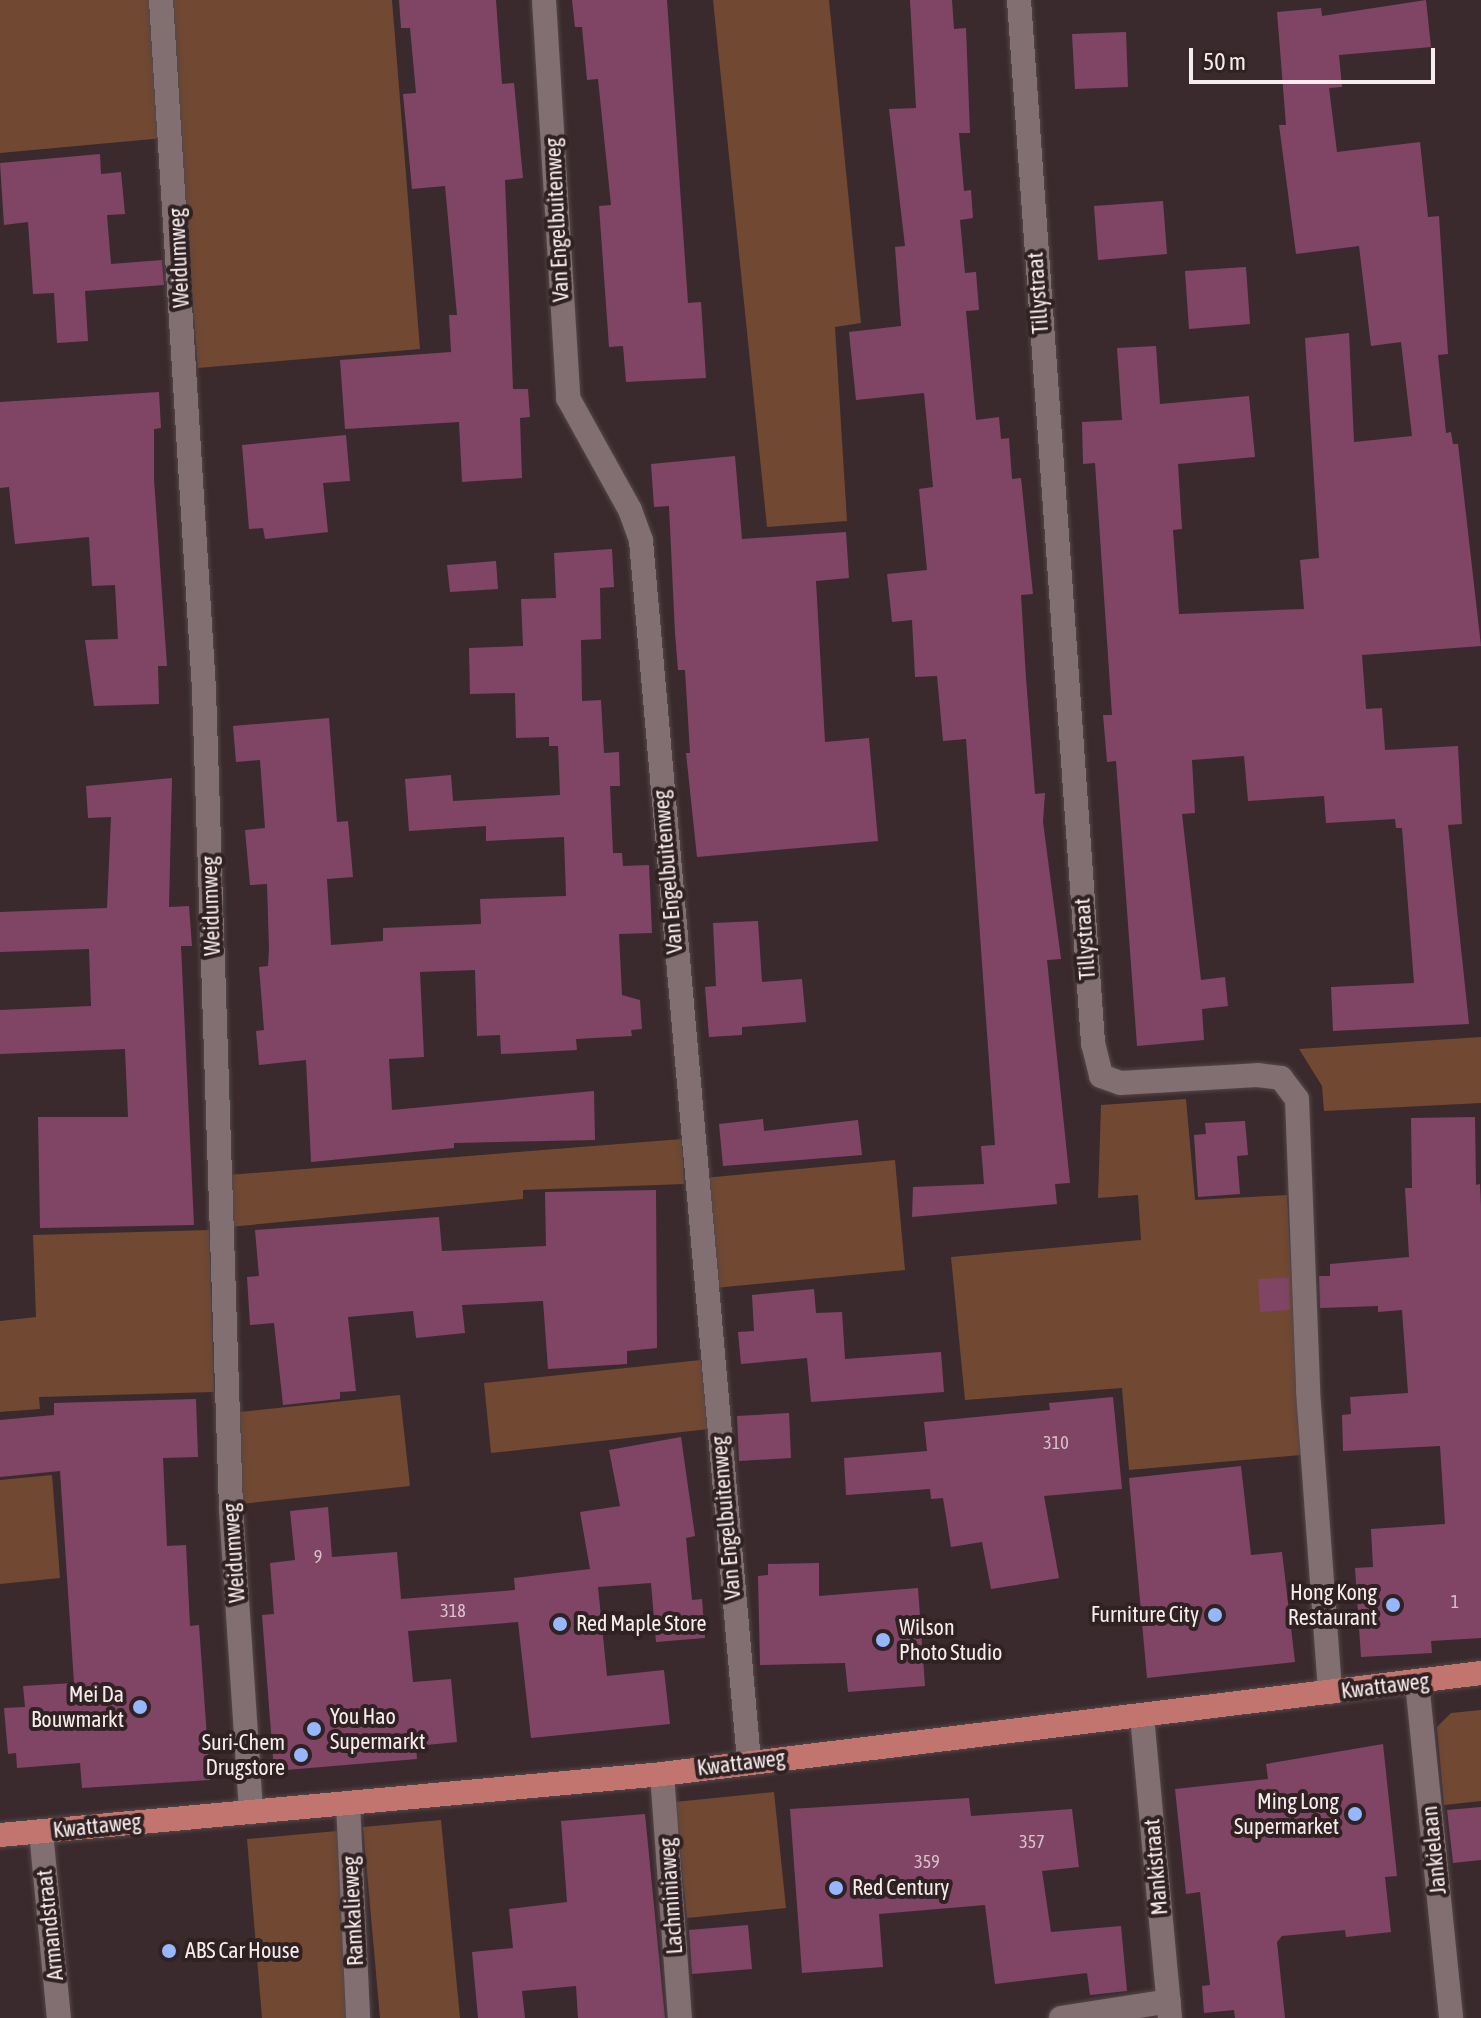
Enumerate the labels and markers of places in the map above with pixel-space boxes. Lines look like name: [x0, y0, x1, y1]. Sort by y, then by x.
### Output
place label: Hong Kong Restaurant: [1288, 1579, 1377, 1630]
marker: Hong Kong Restaurant: [1384, 1596, 1402, 1614]
place label: Furniture City: [1091, 1602, 1199, 1628]
marker: Furniture City: [1206, 1606, 1224, 1624]
place label: Red Maple Store: [576, 1611, 707, 1637]
place label: Wilson Photo Studio: [899, 1614, 1002, 1666]
marker: Red Maple Store: [551, 1615, 569, 1633]
marker: Wilson Photo Studio: [874, 1631, 892, 1649]
place label: Mei Da Bouwmarkt: [31, 1681, 124, 1732]
marker: Mei Da Bouwmarkt: [131, 1698, 149, 1716]
place label: You Hao Supermarkt: [330, 1703, 425, 1754]
marker: You Hao Supermarkt: [305, 1720, 323, 1738]
place label: Suri-Chem Drugstore: [202, 1729, 285, 1780]
marker: Suri-Chem Drugstore: [292, 1746, 310, 1764]
place label: Ming Long Supermarket: [1234, 1788, 1339, 1840]
marker: Ming Long Supermarket: [1346, 1805, 1364, 1823]
place label: Red Century: [852, 1875, 949, 1901]
marker: Red Century: [827, 1879, 845, 1897]
place label: ABS Car House: [185, 1938, 300, 1964]
marker: ABS Car House: [160, 1942, 178, 1960]

